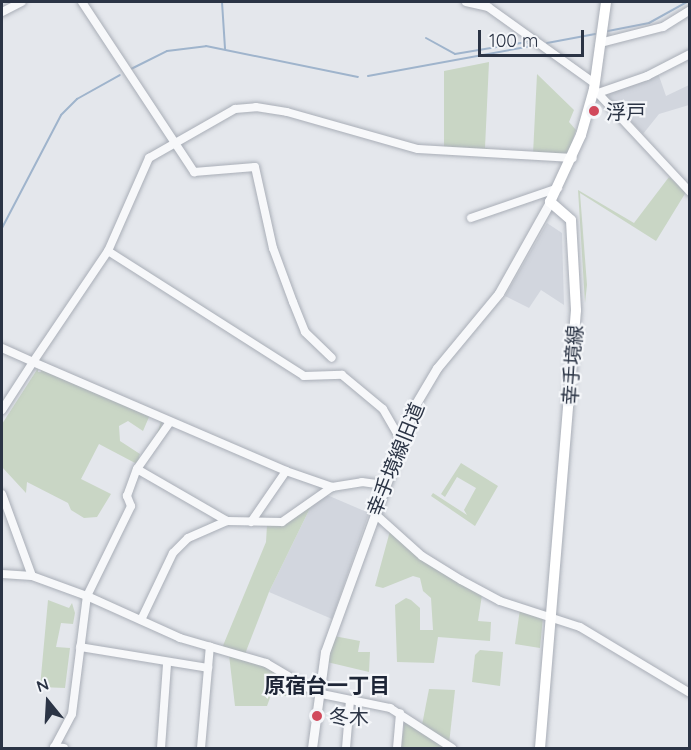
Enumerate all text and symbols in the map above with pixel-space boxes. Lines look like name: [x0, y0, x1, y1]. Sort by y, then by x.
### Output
scale bar: [481, 18, 588, 56]
text: 100 m: [489, 29, 538, 52]
place label: 浮戸: [606, 99, 646, 123]
marker: 浮戸: [587, 104, 601, 118]
street label: 幸手境線: [557, 324, 587, 406]
street label: 幸手境線旧道: [361, 399, 429, 519]
north arrow: [18, 672, 78, 732]
district label: 原宿台一丁目: [264, 672, 390, 698]
text: N: [34, 674, 51, 696]
place label: 冬木: [329, 704, 369, 728]
marker: 冬木: [310, 709, 324, 723]

